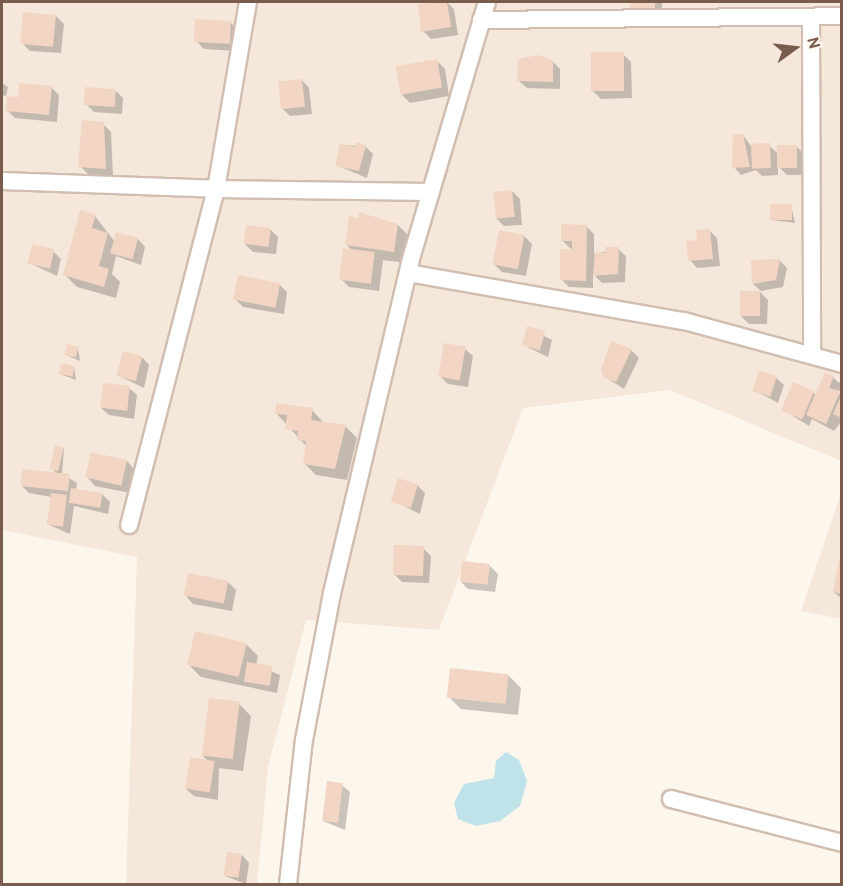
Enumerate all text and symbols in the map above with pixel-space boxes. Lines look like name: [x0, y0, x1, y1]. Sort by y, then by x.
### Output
north arrow: [765, 18, 825, 78]
text: N: [801, 35, 824, 51]

